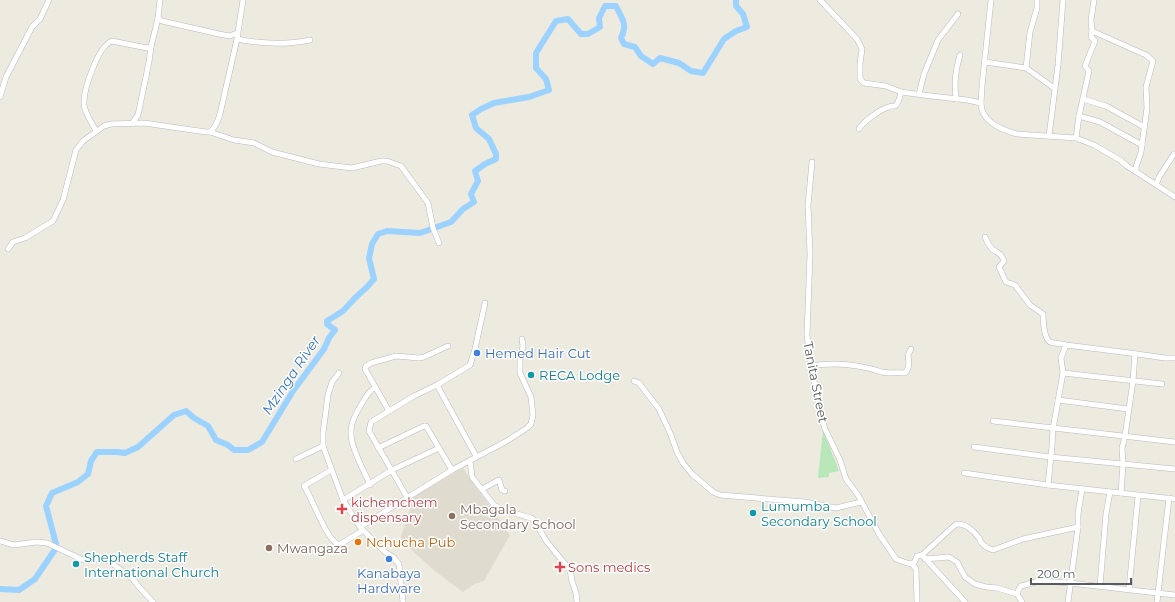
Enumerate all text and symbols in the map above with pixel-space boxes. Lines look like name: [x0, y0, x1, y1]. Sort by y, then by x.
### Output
water label: Mzinga River: [258, 332, 324, 418]
street label: Tanita Street: [800, 340, 832, 424]
place label: Hemed Hair Cut: [485, 345, 591, 361]
marker: Hemed Hair Cut: [472, 348, 482, 358]
place label: RECA Lodge: [539, 367, 620, 383]
marker: RECA Lodge: [526, 370, 536, 380]
place label: kichemchem dispensary: [351, 494, 438, 525]
place label: Lumumba Secondary School: [761, 498, 877, 529]
place label: Mbagala Secondary School: [460, 501, 576, 532]
marker: kichemchem dispensary: [336, 503, 348, 515]
marker: Lumumba Secondary School: [748, 508, 758, 518]
marker: Mbagala Secondary School: [447, 511, 457, 521]
place label: Nchucha Pub: [366, 534, 455, 550]
marker: Nchucha Pub: [353, 537, 363, 547]
place label: Mwangaza: [277, 540, 348, 556]
marker: Mwangaza: [264, 543, 274, 553]
place label: Shepherds Staff International Church: [84, 549, 219, 580]
marker: Kanabaya Hardware: [384, 554, 394, 564]
marker: Shepherds Staff International Church: [71, 559, 81, 569]
place label: Sons medics: [568, 559, 650, 575]
scale bar: [1031, 560, 1131, 586]
marker: Sons medics: [555, 562, 565, 572]
place label: Kanabaya Hardware: [357, 565, 421, 596]
text: 200 m: [1037, 566, 1076, 581]

